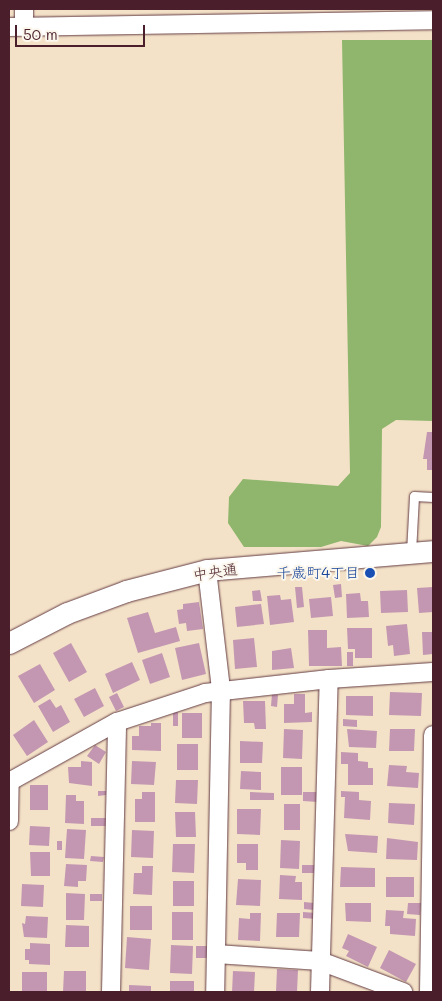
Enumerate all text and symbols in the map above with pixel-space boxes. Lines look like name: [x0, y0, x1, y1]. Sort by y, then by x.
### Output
scale bar: [18, 15, 148, 47]
text: 50 m: [23, 24, 58, 44]
street label: 中央通: [191, 560, 239, 584]
place label: 千歳町4丁目: [276, 564, 360, 582]
marker: 千歳町4丁目: [364, 567, 376, 579]

